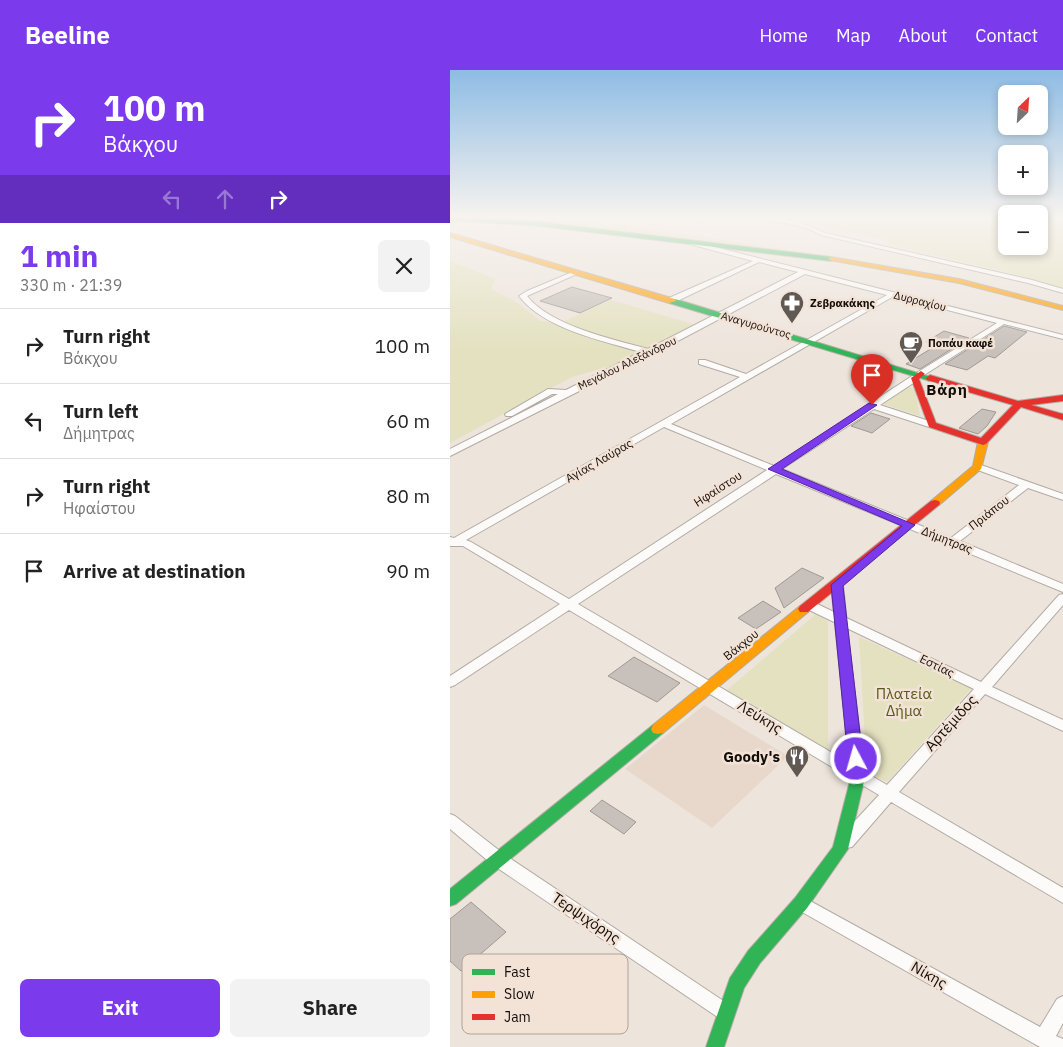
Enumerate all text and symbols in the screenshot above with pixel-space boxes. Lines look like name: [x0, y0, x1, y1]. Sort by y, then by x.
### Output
text: Beeline: [25, 19, 110, 51]
text: Home: [760, 24, 808, 47]
text: Map: [836, 24, 871, 47]
text: About: [899, 24, 947, 47]
text: Contact: [975, 24, 1038, 47]
text: 100 m: [103, 85, 206, 131]
north arrow: [998, 85, 1048, 135]
map controls: [998, 85, 1048, 255]
icon: right: [20, 90, 85, 155]
text: Βάκχου: [103, 129, 178, 158]
button: +: [998, 145, 1048, 195]
icon: left: [158, 185, 186, 213]
icon: ahead: [211, 185, 239, 213]
icon: right: [264, 185, 292, 213]
button: −: [998, 205, 1048, 255]
text: 1 min: [20, 236, 98, 275]
button: close: [378, 240, 430, 292]
text: 330 m · 21:39: [20, 275, 122, 295]
street label: Δυρραχίου: [892, 288, 948, 314]
pharmacy icon: Ζεβρακάκης: [779, 290, 805, 324]
place label: Ζεβρακάκης: [810, 296, 876, 310]
street label: Αναγυρούντος: [719, 308, 793, 342]
text: Turn right: [63, 324, 150, 348]
cafe icon: Ποπάυ καφέ: [898, 330, 924, 364]
icon: right: [20, 332, 48, 360]
street label: Μεγάλου Αλεξάνδρου: [575, 333, 679, 393]
text: 100 m: [375, 334, 430, 358]
place label: Ποπάυ καφέ: [928, 336, 993, 350]
text: Βάκχου: [63, 348, 118, 368]
pin: [851, 354, 893, 405]
icon: arrive: [858, 361, 886, 389]
district label: Βάρη: [926, 380, 968, 399]
text: Turn left: [63, 399, 139, 423]
icon: left: [20, 407, 48, 435]
text: 60 m: [386, 409, 430, 433]
text: Δήμητρας: [63, 423, 135, 443]
street label: Αγίας Λαύρας: [562, 435, 635, 486]
street label: Ηφαίστου: [691, 467, 745, 510]
text: Turn right: [63, 474, 150, 498]
icon: right: [20, 482, 48, 510]
text: 80 m: [386, 484, 430, 508]
street label: Πριάπου: [965, 492, 1012, 533]
text: Ηφαίστου: [63, 498, 136, 518]
street label: Δήμητρας: [919, 523, 975, 557]
icon: arrive: [20, 557, 48, 585]
text: Arrive at destination: [63, 559, 246, 583]
text: 90 m: [386, 559, 430, 583]
street label: Βάκχου: [720, 626, 761, 663]
street label: Εστίας: [917, 651, 957, 680]
park label: Πλατεία Δήμα: [876, 684, 933, 720]
street label: Αρτέμιδος: [920, 690, 981, 755]
street label: Λεύκης: [734, 695, 786, 738]
position arrow: [829, 732, 881, 784]
restaurant icon: Goody's: [784, 744, 810, 778]
place label: Goody's: [723, 747, 780, 766]
street label: Τερψιχόρης: [548, 888, 624, 947]
legend: [462, 954, 628, 1034]
street label: Νίκης: [908, 957, 951, 992]
text: Fast: [504, 963, 530, 981]
button: Exit: [20, 979, 220, 1037]
button: Share: [230, 979, 430, 1037]
text: Slow: [504, 985, 535, 1003]
text: Jam: [504, 1008, 531, 1026]

